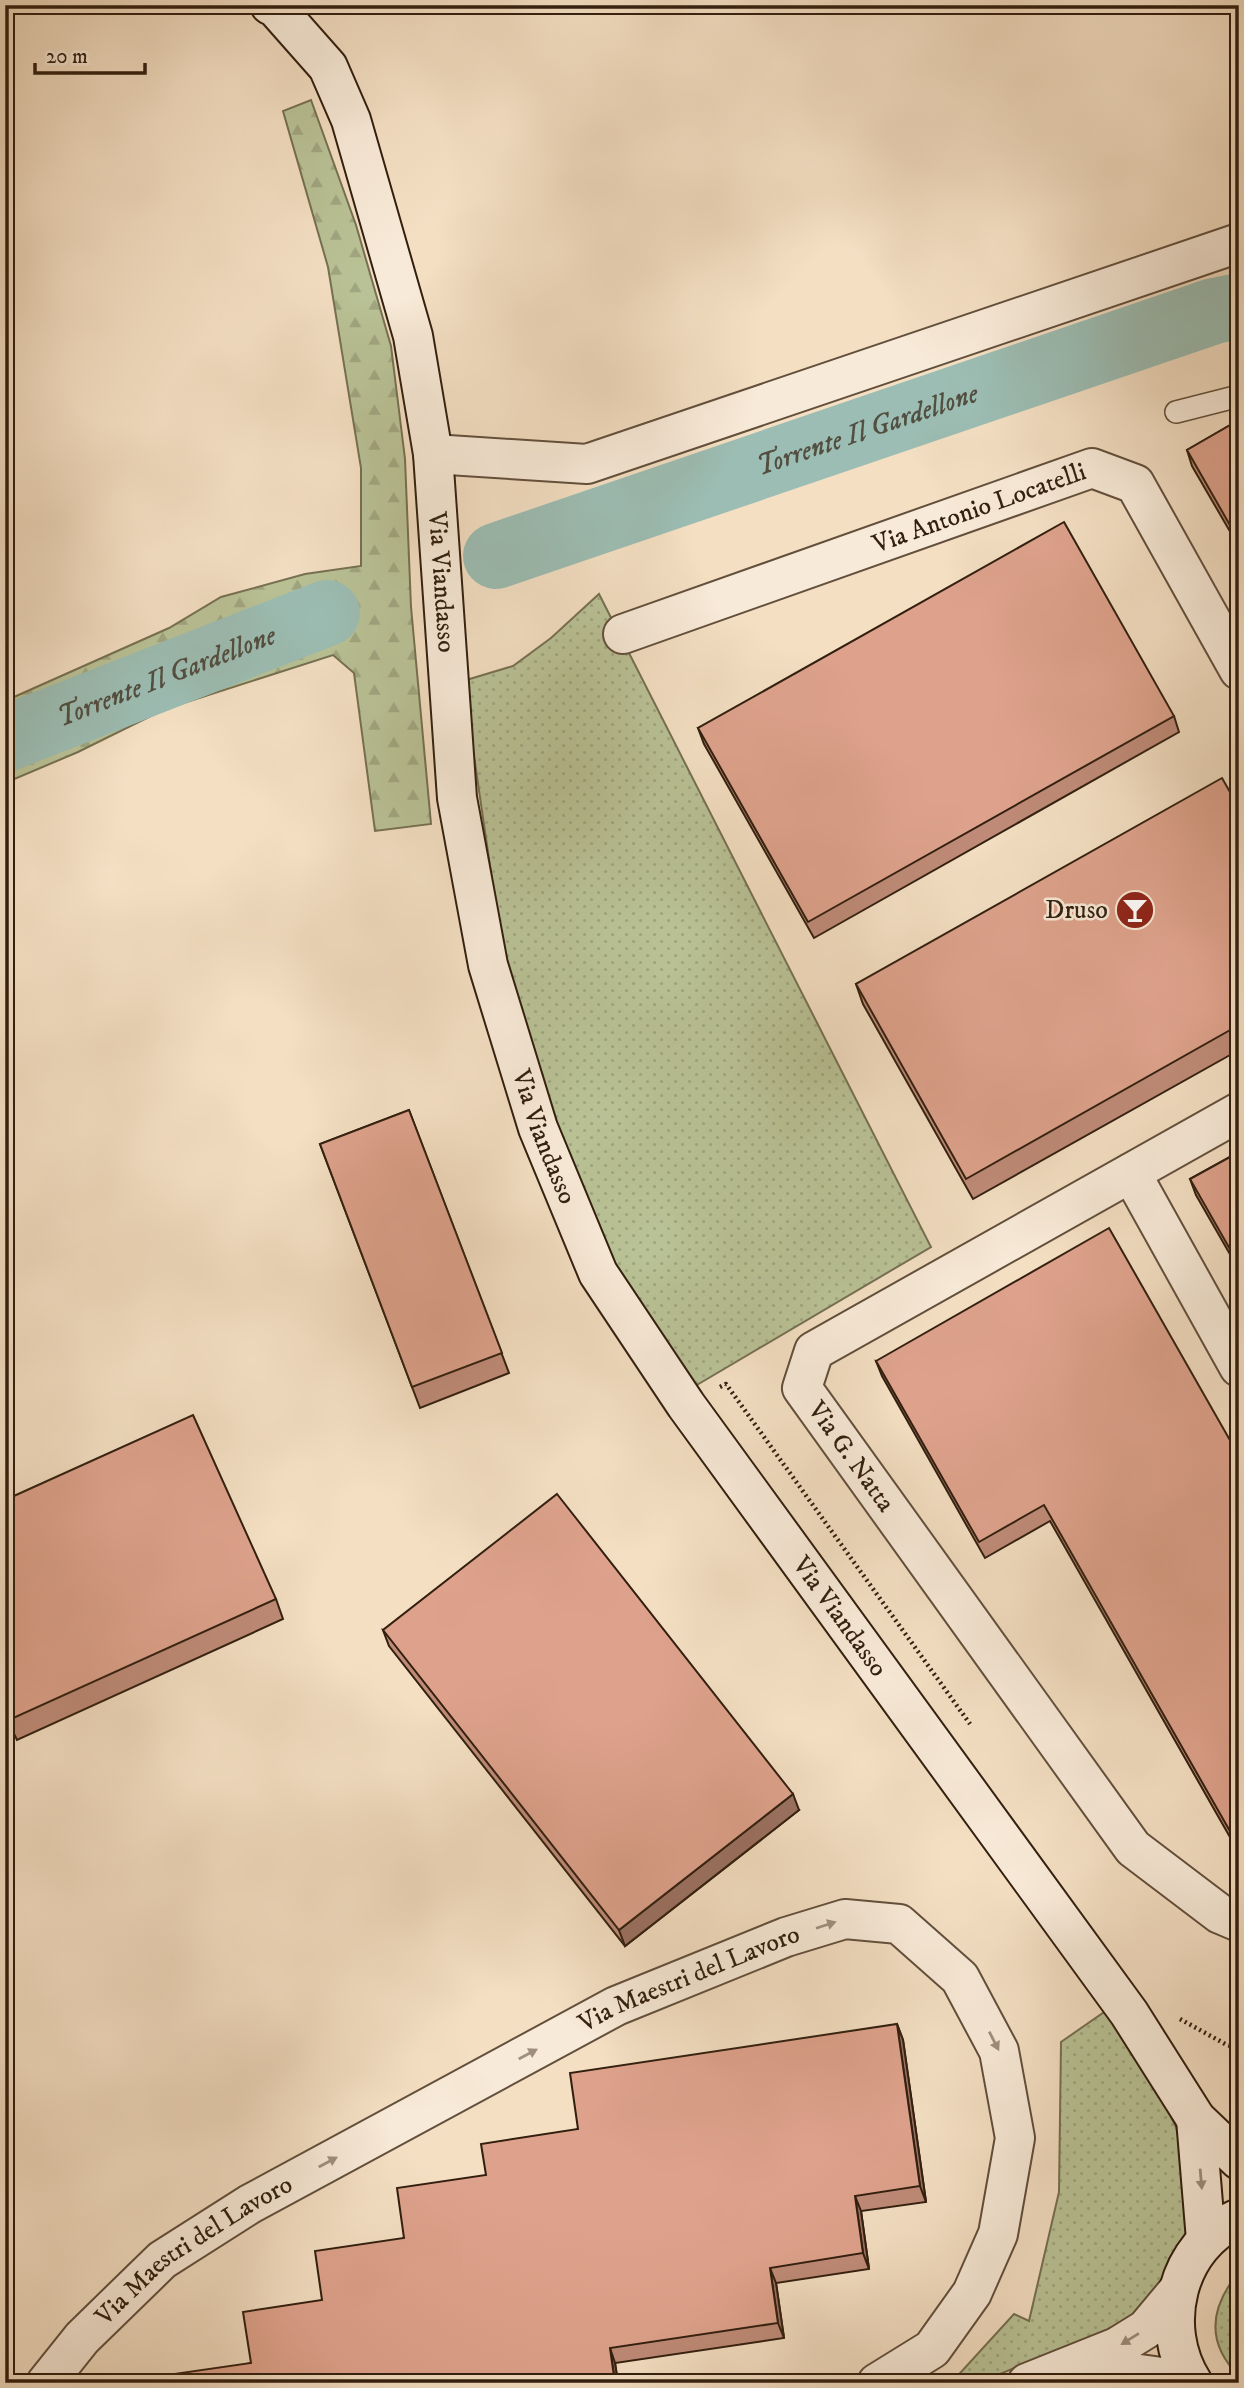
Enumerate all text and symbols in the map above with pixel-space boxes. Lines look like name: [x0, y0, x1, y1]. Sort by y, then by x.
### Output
scale bar: [35, 32, 145, 76]
text: 20 m: [46, 44, 88, 70]
water label: Torrente Il Gardellone: [751, 375, 984, 483]
street label: Via Antonio Locatelli: [867, 455, 1091, 561]
street label: Via Viandasso: [420, 509, 463, 654]
water label: Torrente Il Gardellone: [52, 617, 282, 735]
bar icon: Druso: [1114, 889, 1156, 931]
place label: Druso: [1045, 894, 1108, 927]
street label: Via Viandasso: [504, 1064, 584, 1209]
street label: Via G. Natta: [800, 1394, 902, 1519]
street label: Via Viandasso: [785, 1549, 895, 1683]
street label: Via Maestri del Lavoro: [572, 1917, 804, 2040]
one-way arrow: [816, 1919, 837, 1929]
one-way arrow: [988, 2031, 999, 2051]
one-way arrow: [518, 2048, 538, 2059]
one-way arrow: [318, 2156, 338, 2168]
street label: Via Maestri del Lavoro: [87, 2168, 298, 2333]
one-way arrow: [1196, 2168, 1207, 2190]
one-way arrow: [1120, 2333, 1139, 2346]

